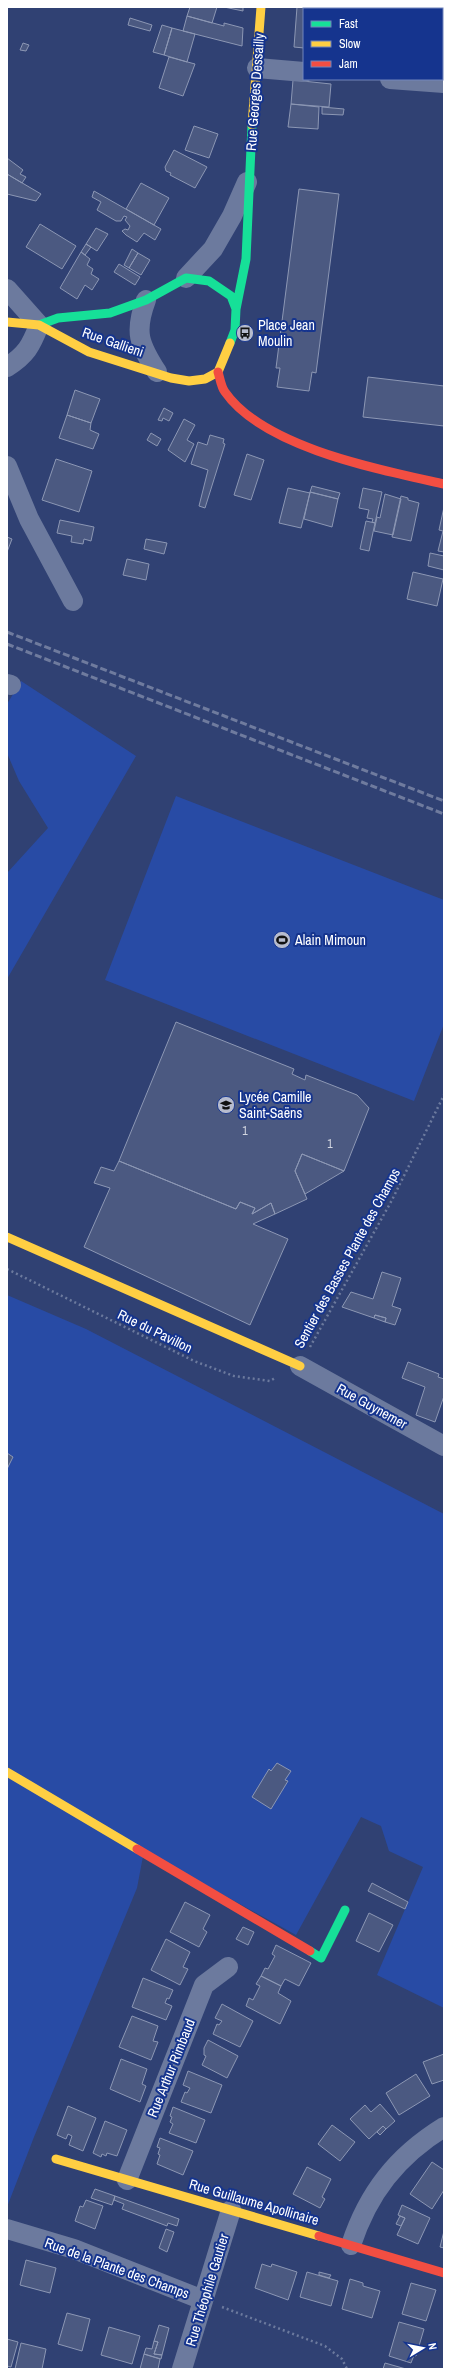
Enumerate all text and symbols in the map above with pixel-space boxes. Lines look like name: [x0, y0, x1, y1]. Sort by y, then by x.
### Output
legend: [303, 8, 443, 80]
text: Fast: [339, 16, 358, 32]
street label: Rue Georges Dessailly: [242, 32, 268, 152]
text: Slow: [339, 36, 361, 52]
text: Jam: [339, 56, 358, 72]
place label: Place Jean Moulin: [258, 316, 315, 350]
street label: Rue Gallieni: [80, 323, 146, 361]
bus stop icon: Place Jean Moulin: [235, 323, 255, 343]
sports icon: Alain Mimoun: [272, 930, 292, 950]
place label: Alain Mimoun: [294, 931, 366, 949]
place label: Lycée Camille Saint-Saëns: [239, 1088, 311, 1122]
school or university icon: Lycée Camille Saint-Saëns: [216, 1095, 236, 1115]
house number: 1: [242, 1123, 248, 1139]
house number: 1: [327, 1136, 333, 1152]
street label: Sentier des Basses Plante des Champs: [290, 1165, 404, 1351]
street label: Rue du Pavillon: [115, 1305, 195, 1357]
street label: Rue Guynemer: [334, 1379, 411, 1433]
street label: Rue Arthur Rimbaud: [143, 2016, 199, 2120]
street label: Rue Guillaume Apollinaire: [187, 2175, 321, 2229]
street label: Rue Théophile Gautier: [181, 2231, 233, 2348]
street label: Rue de la Plante des Champs: [42, 2233, 192, 2303]
north arrow: [403, 2328, 443, 2368]
text: N: [425, 2342, 440, 2351]

